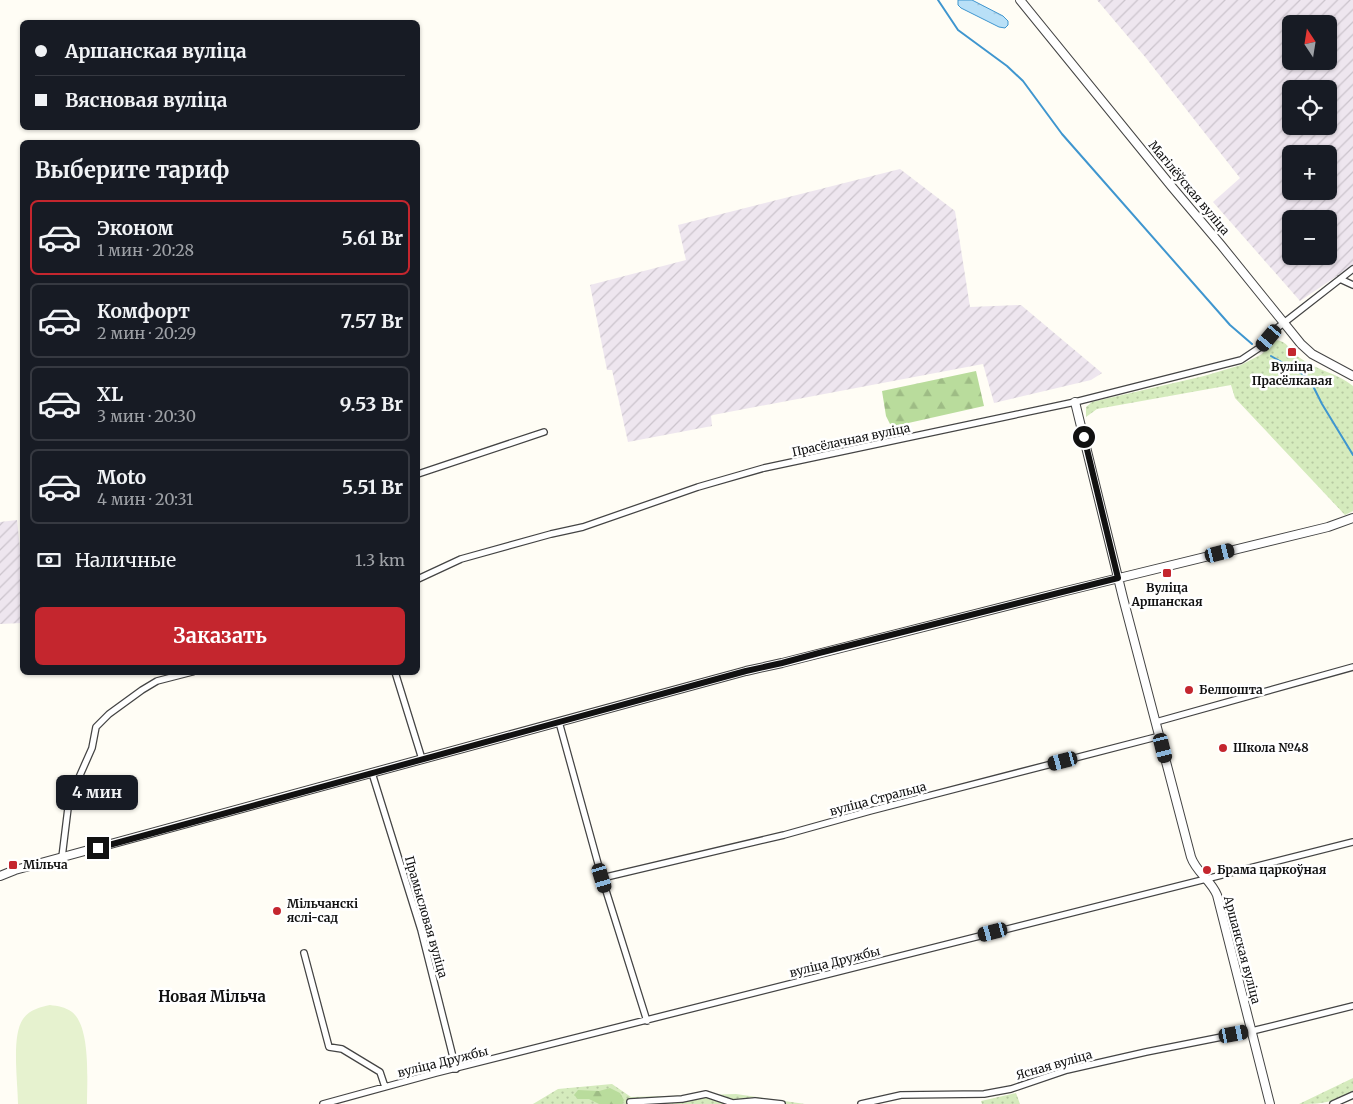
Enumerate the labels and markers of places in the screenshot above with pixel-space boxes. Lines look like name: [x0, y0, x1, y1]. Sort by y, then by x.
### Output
marker: Вуліца Прасёлкавая: [1286, 346, 1298, 358]
place label: Вуліца Прасёлкавая: [1252, 359, 1332, 388]
marker: Вуліца Аршанская: [1161, 567, 1173, 579]
place label: Вуліца Аршанская: [1130, 580, 1203, 609]
place label: Белпошта: [1199, 682, 1263, 697]
marker: Белпошта: [1183, 684, 1195, 696]
place label: Школа №48: [1233, 740, 1309, 755]
marker: Школа №48: [1217, 742, 1229, 754]
place label: Мільча: [23, 857, 68, 872]
marker: Мільча: [7, 859, 19, 871]
place label: Брама царкоўная: [1217, 862, 1326, 877]
marker: Брама царкоўная: [1201, 864, 1213, 876]
place label: Мільчанскі яслі-сад: [287, 896, 358, 925]
marker: Мільчанскі яслі-сад: [271, 905, 283, 917]

